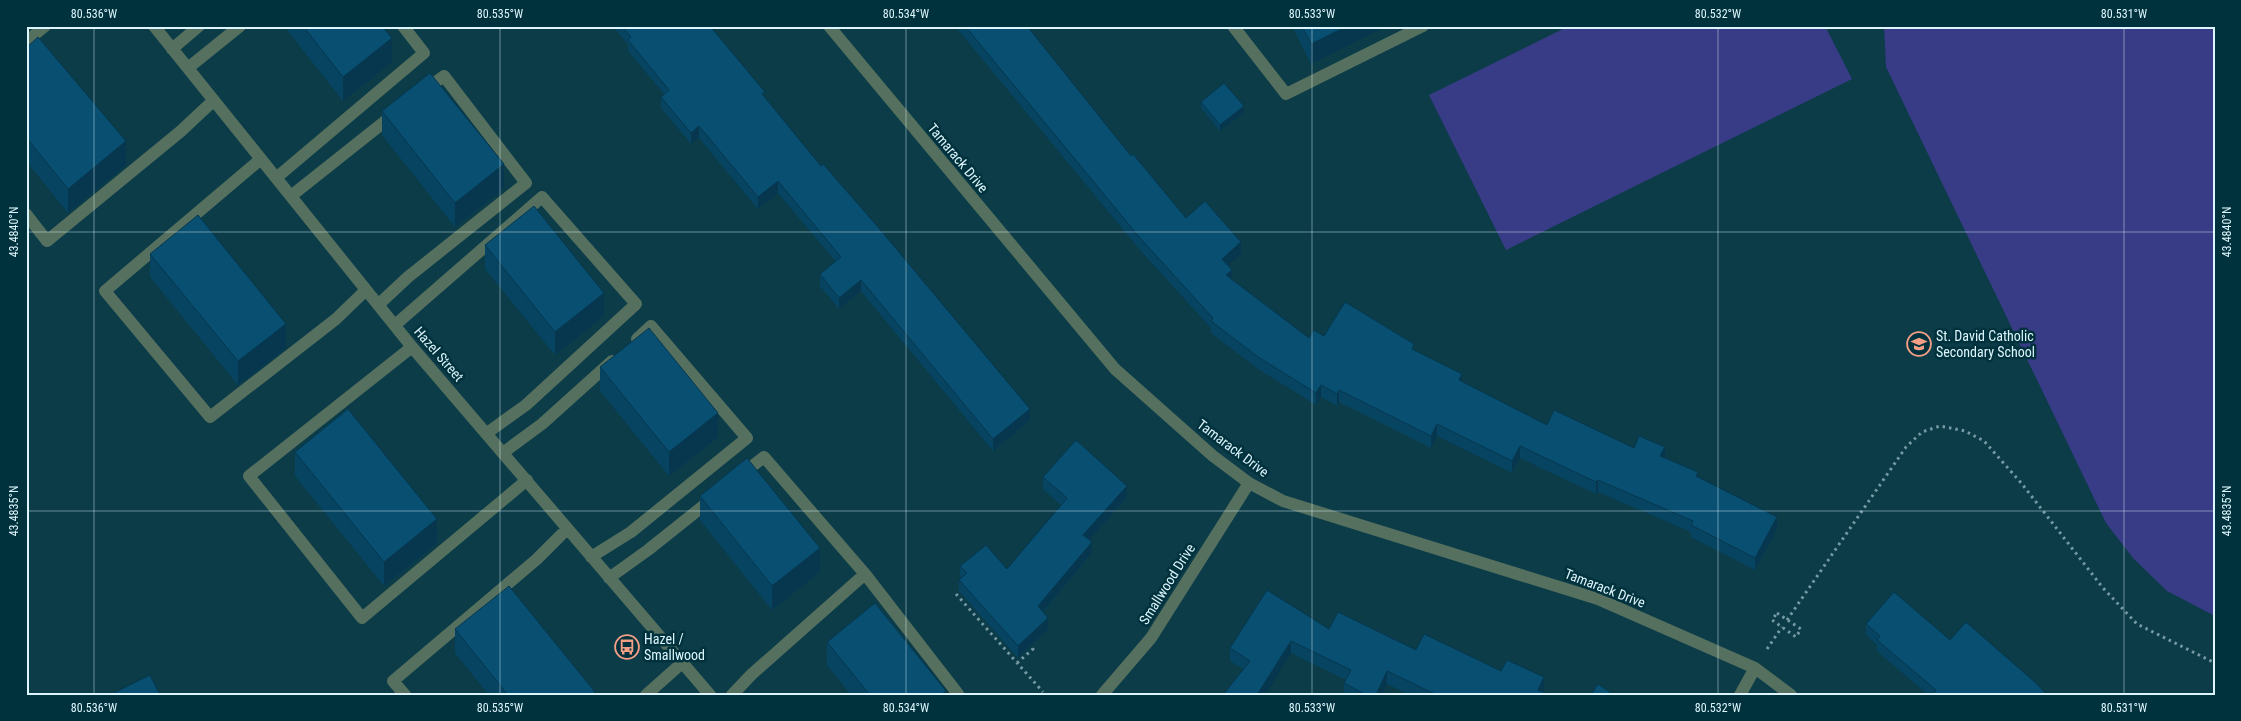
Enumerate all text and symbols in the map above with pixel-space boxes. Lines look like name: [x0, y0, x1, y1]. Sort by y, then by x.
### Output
text: 80.536°W: [71, 7, 117, 21]
text: 80.535°W: [477, 7, 523, 21]
text: 80.534°W: [883, 7, 929, 21]
text: 80.533°W: [1289, 7, 1335, 21]
text: 80.532°W: [1695, 7, 1741, 21]
text: 80.531°W: [2101, 7, 2147, 21]
street label: Tamarack Drive: [925, 120, 992, 196]
text: 43.4840°N: [7, 207, 21, 257]
text: 43.4840°N: [2220, 207, 2234, 257]
street label: Hazel Street: [411, 323, 467, 385]
place label: St. David Catholic Secondary School: [1936, 328, 2035, 360]
school or university icon: St. David Catholic Secondary School: [1906, 331, 1932, 357]
street label: Tamarack Drive: [1194, 416, 1272, 480]
text: 43.4835°N: [7, 486, 21, 536]
text: 43.4835°N: [2220, 486, 2234, 536]
street label: Smallwood Drive: [1136, 540, 1198, 627]
street label: Tamarack Drive: [1562, 565, 1648, 611]
place label: Hazel / Smallwood: [644, 631, 705, 663]
bus stop icon: Hazel / Smallwood: [614, 634, 640, 660]
text: 80.536°W: [71, 701, 117, 715]
text: 80.535°W: [477, 701, 523, 715]
text: 80.534°W: [883, 701, 929, 715]
text: 80.533°W: [1289, 701, 1335, 715]
text: 80.532°W: [1695, 701, 1741, 715]
text: 80.531°W: [2101, 701, 2147, 715]

